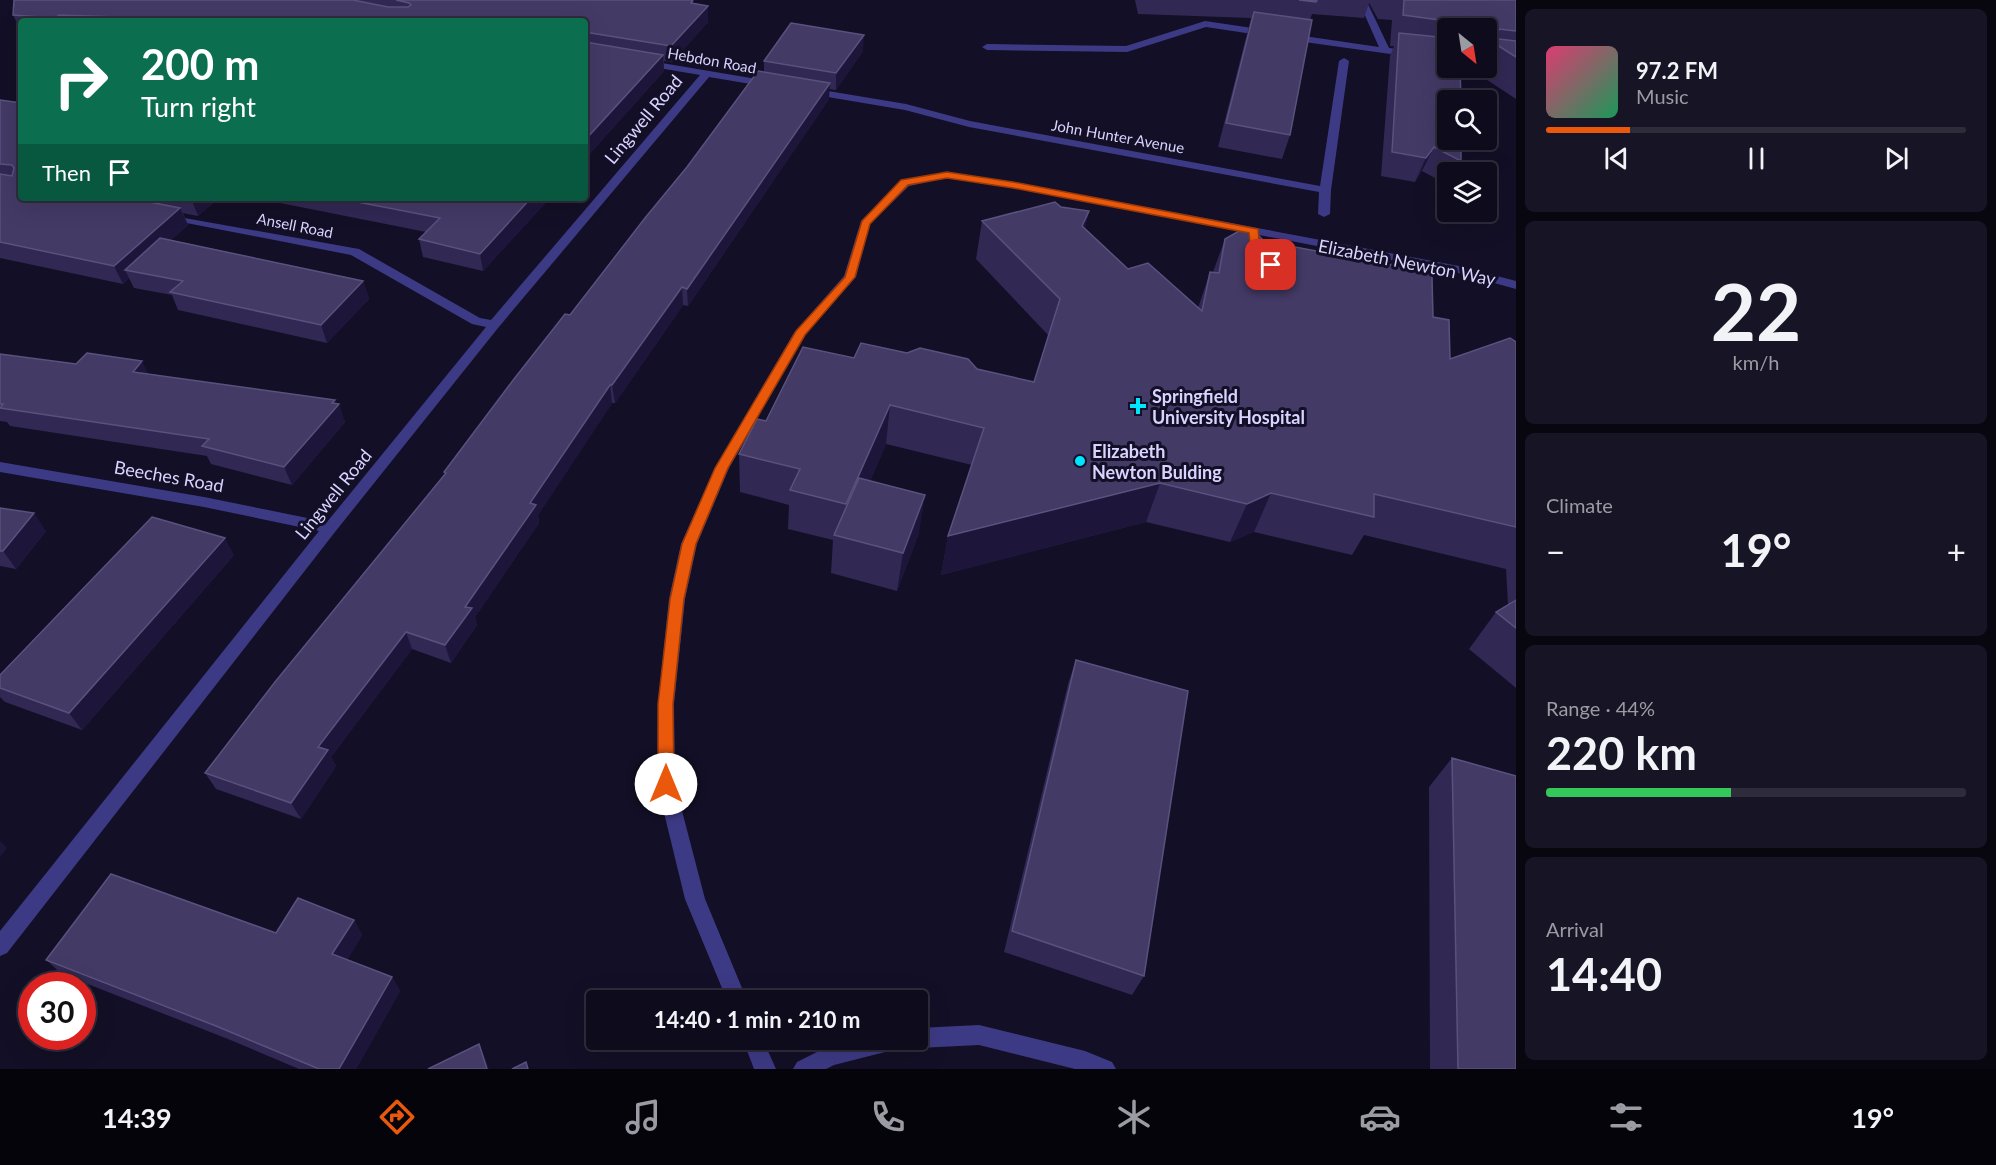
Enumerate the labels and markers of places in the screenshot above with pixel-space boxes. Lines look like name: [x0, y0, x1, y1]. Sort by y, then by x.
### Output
pin: [1245, 239, 1296, 290]
place label: Springfield University Hospital: [1152, 385, 1305, 428]
marker: Springfield University Hospital: [1129, 397, 1147, 415]
place label: Elizabeth Newton Bulding: [1092, 440, 1222, 483]
marker: Elizabeth Newton Bulding: [1073, 454, 1087, 468]

